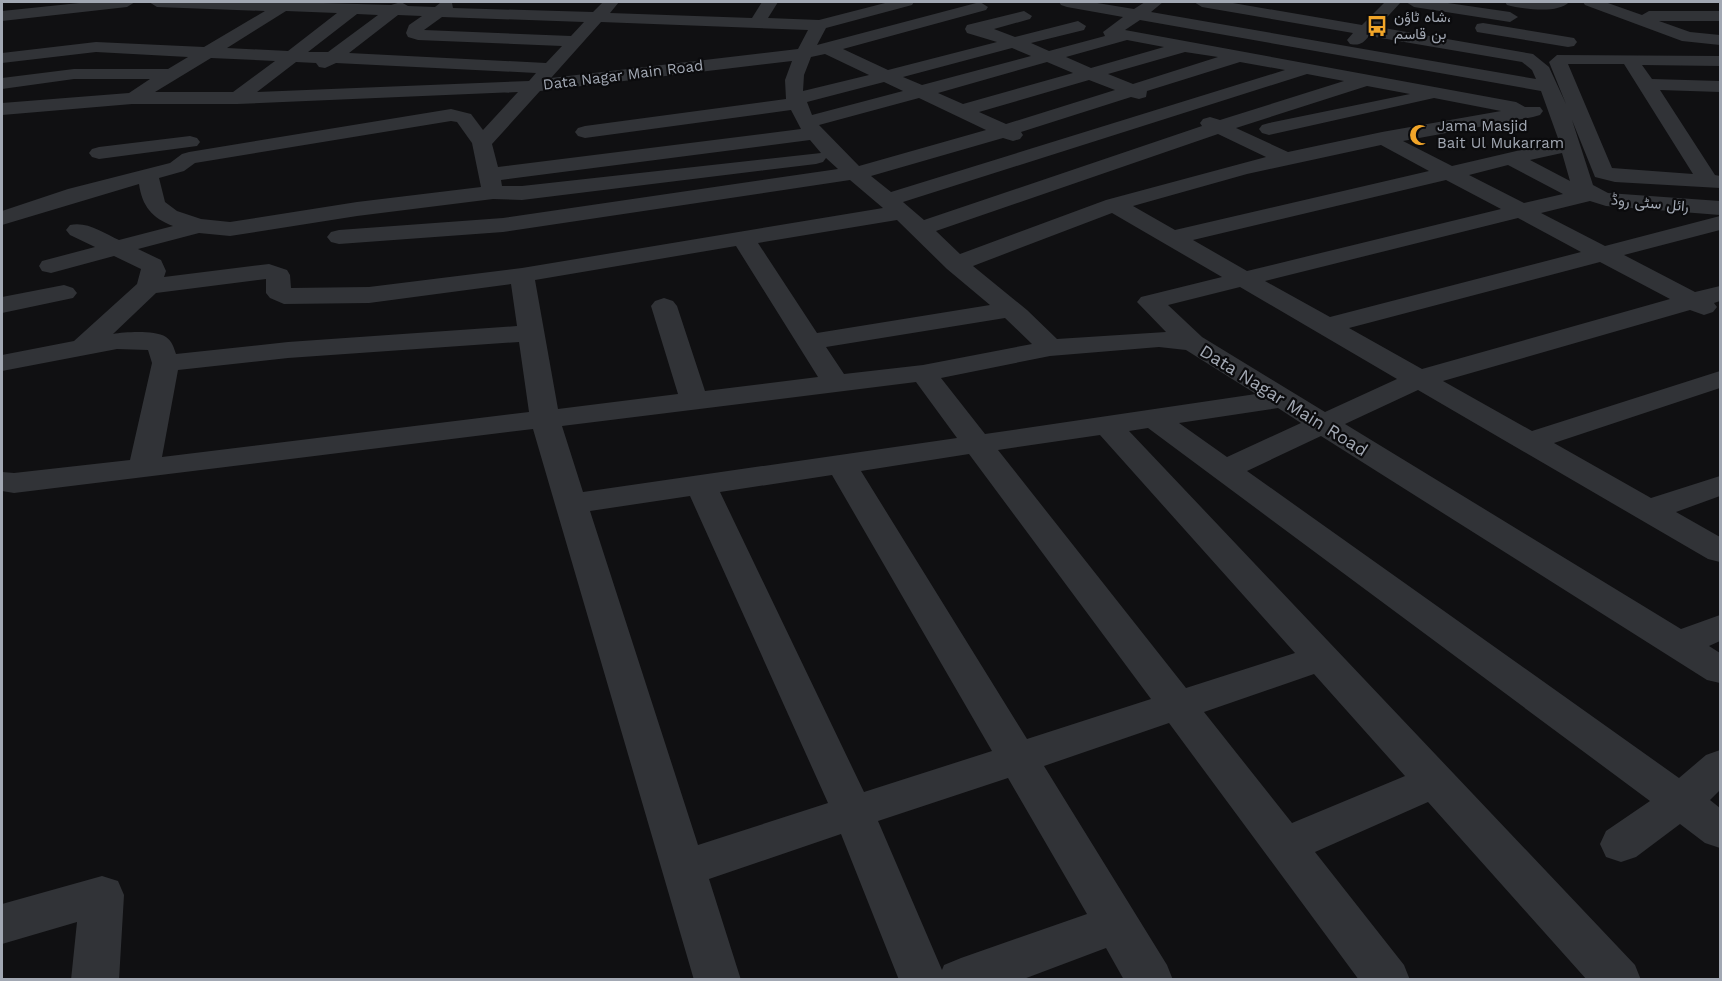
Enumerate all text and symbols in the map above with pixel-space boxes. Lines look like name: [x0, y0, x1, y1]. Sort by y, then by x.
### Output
place label: شاہ ٹاؤن، بن قاسم: [1394, 8, 1451, 44]
bus stop icon: شاہ ٹاؤن، بن قاسم: [1365, 14, 1389, 38]
street label: Data Nagar Main Road: [542, 56, 704, 94]
place label: Jama Masjid Bait Ul Mukarram: [1437, 117, 1564, 152]
mosque icon: Jama Masjid Bait Ul Mukarram: [1408, 123, 1432, 147]
street label: رائل سٹی روڈ: [1610, 191, 1690, 216]
street label: Data Nagar Main Road: [1196, 340, 1372, 460]

